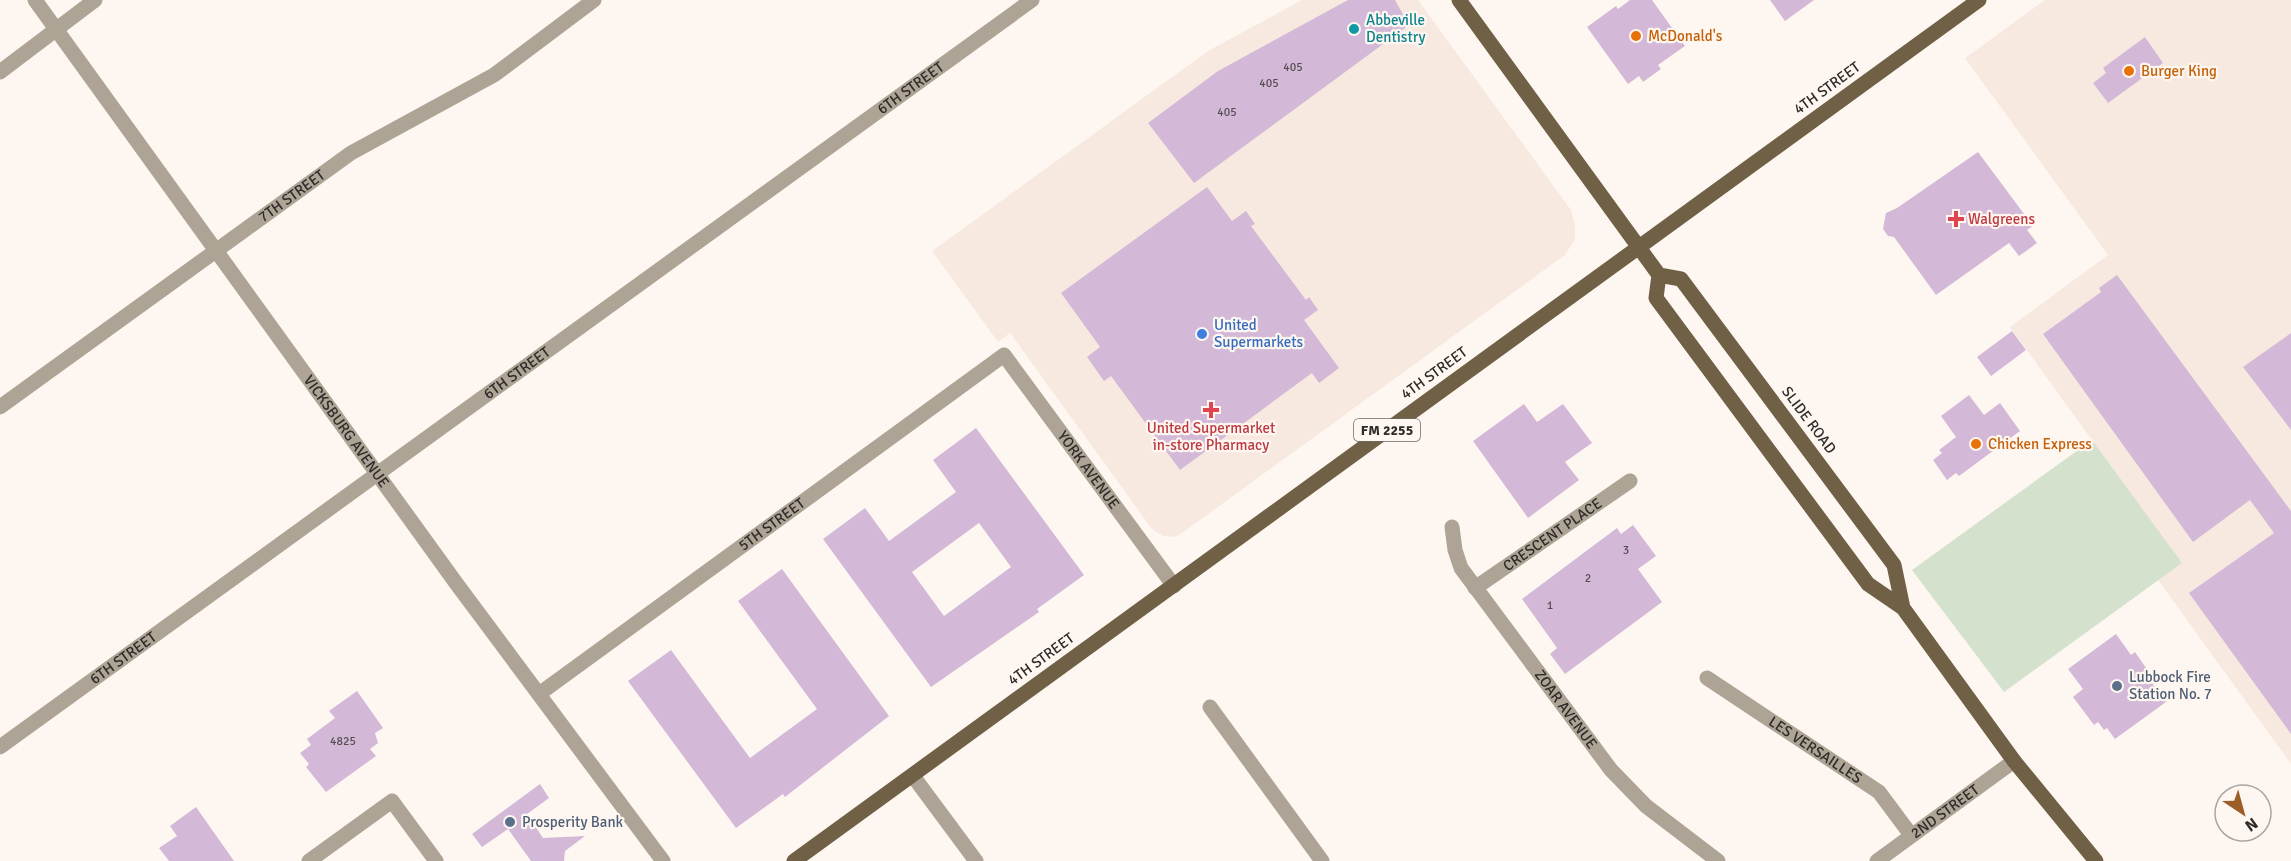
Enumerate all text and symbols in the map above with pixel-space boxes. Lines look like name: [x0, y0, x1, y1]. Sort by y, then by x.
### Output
place label: Abbeville Dentistry: [1366, 11, 1426, 46]
marker: Abbeville Dentistry: [1347, 22, 1361, 36]
place label: McDonald's: [1648, 27, 1723, 45]
marker: McDonald's: [1629, 29, 1643, 43]
street label: 6TH STREET: [874, 58, 948, 118]
street label: 4TH STREET: [1790, 58, 1864, 118]
house number: 405: [1283, 60, 1303, 75]
place label: Burger King: [2141, 62, 2217, 80]
marker: Burger King: [2122, 64, 2136, 78]
house number: 405: [1259, 76, 1279, 91]
house number: 405: [1217, 105, 1237, 120]
street label: 7TH STREET: [255, 166, 329, 226]
place label: Walgreens: [1968, 210, 2035, 228]
marker: Walgreens: [1949, 212, 1963, 226]
place label: United Supermarkets: [1214, 316, 1304, 351]
marker: United Supermarkets: [1195, 327, 1209, 341]
street label: 6TH STREET: [480, 342, 554, 403]
street label: 4TH STREET: [1397, 343, 1471, 403]
street label: VICKSBURG AVENUE: [300, 371, 393, 491]
street label: SLIDE ROAD: [1778, 383, 1840, 457]
marker: United Supermarket in-store Pharmacy: [1204, 403, 1218, 417]
place label: United Supermarket in-store Pharmacy: [1147, 419, 1275, 454]
road number: FM 2255: [1354, 419, 1420, 441]
street label: YORK AVENUE: [1054, 427, 1123, 512]
place label: Chicken Express: [1988, 435, 2092, 453]
marker: Chicken Express: [1969, 437, 1983, 451]
street label: 5TH STREET: [735, 494, 809, 554]
street label: CRESCENT PLACE: [1499, 494, 1605, 575]
house number: 3: [1623, 543, 1629, 558]
house number: 2: [1585, 571, 1591, 586]
house number: 1: [1547, 598, 1553, 613]
street label: 6TH STREET: [86, 627, 160, 688]
street label: 4TH STREET: [1004, 629, 1078, 689]
street label: ZOAR AVENUE: [1531, 666, 1601, 752]
place label: Lubbock Fire Station No. 7: [2129, 668, 2212, 703]
marker: Lubbock Fire Station No. 7: [2110, 679, 2124, 693]
street label: LES VERSAILLES: [1765, 712, 1865, 787]
house number: 4825: [330, 734, 356, 749]
street label: 2ND STREET: [1907, 780, 1983, 842]
north arrow: [2213, 783, 2273, 843]
place label: Prosperity Bank: [522, 813, 624, 831]
text: N: [2241, 813, 2262, 836]
marker: Prosperity Bank: [503, 815, 517, 829]

